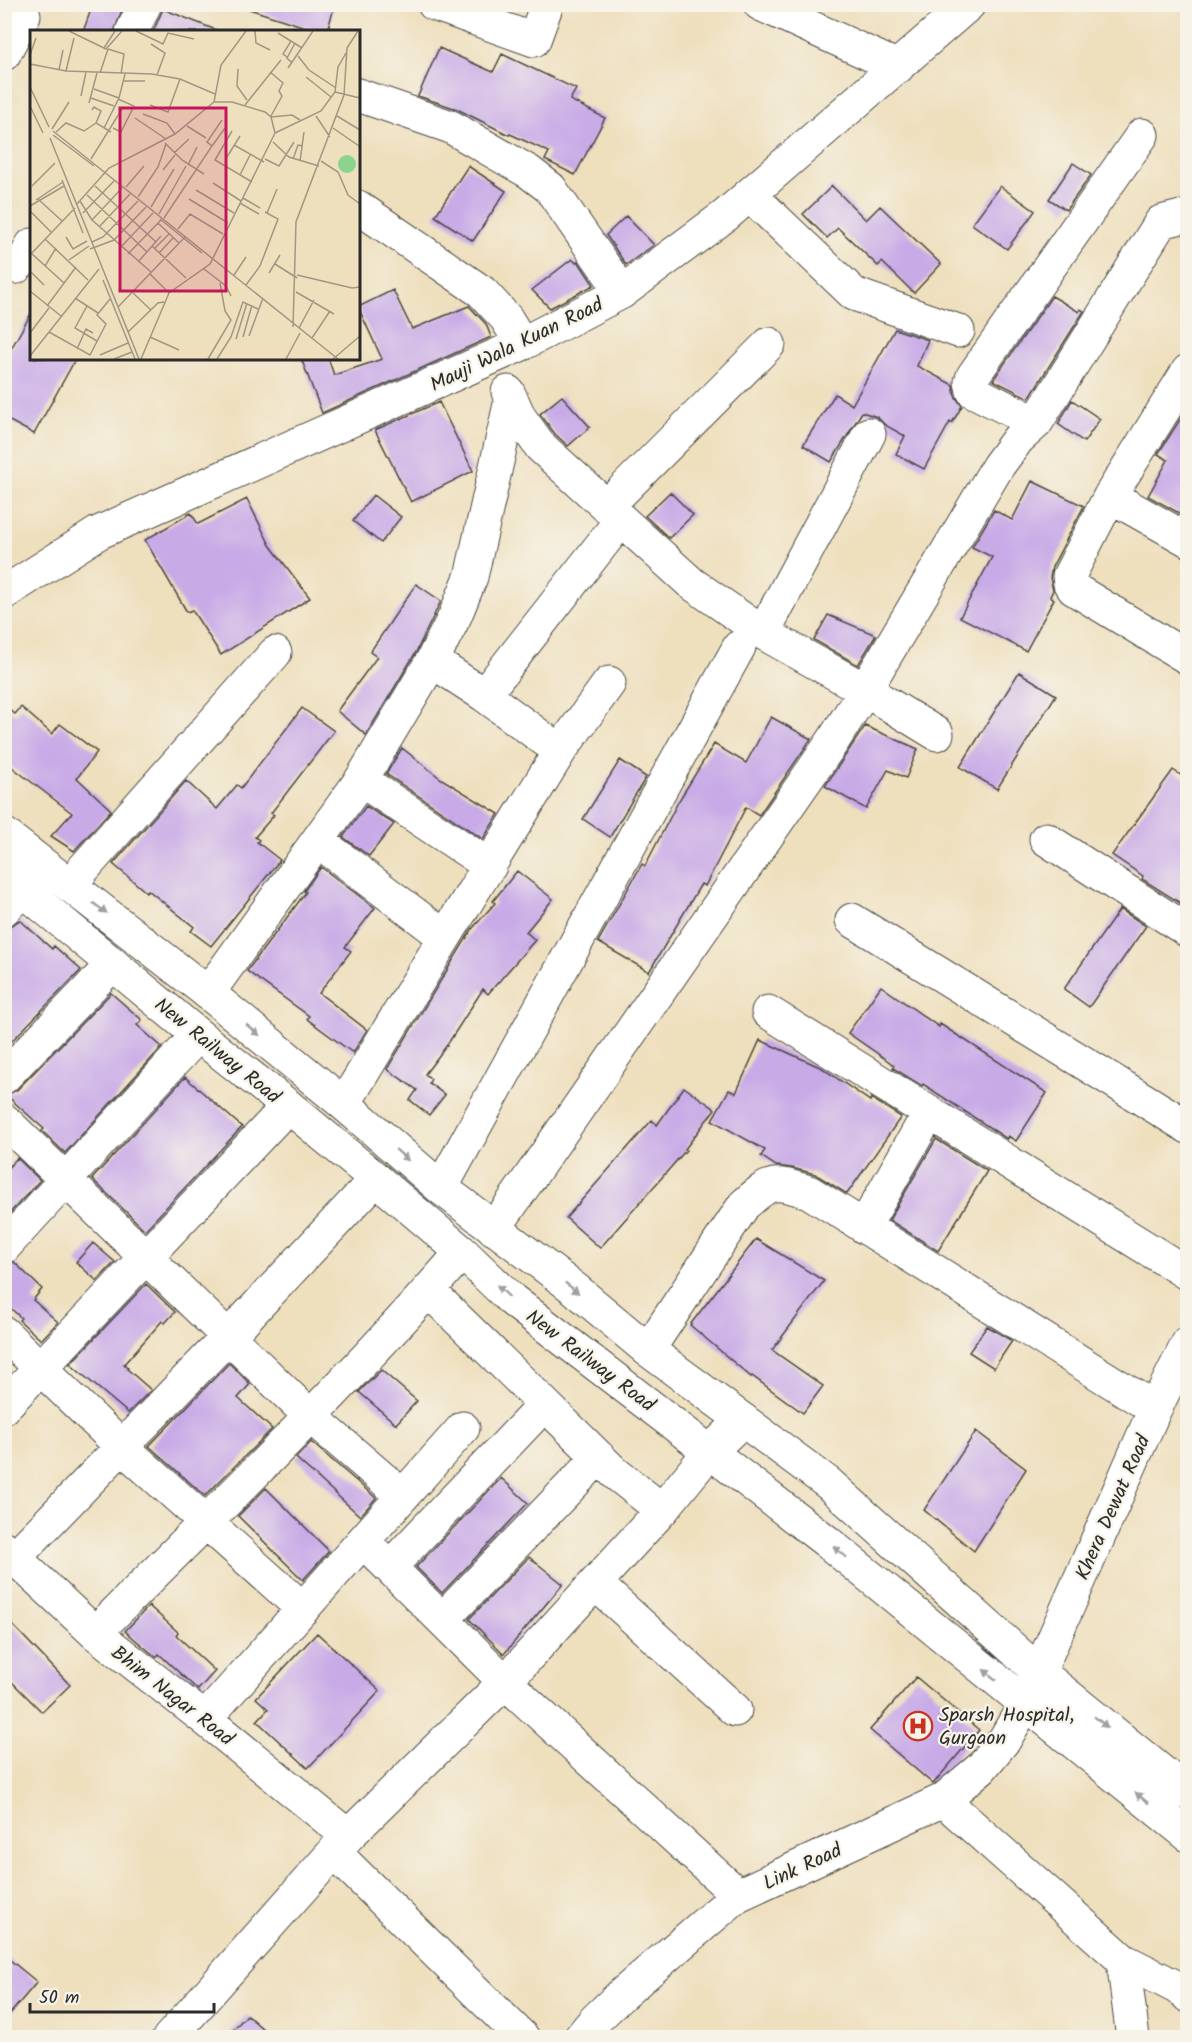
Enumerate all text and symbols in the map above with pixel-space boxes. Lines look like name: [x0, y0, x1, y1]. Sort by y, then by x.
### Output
inset map: [30, 30, 360, 360]
street label: Mauji Wala Kuan Road: [425, 289, 610, 402]
one-way arrow: [93, 902, 108, 914]
street label: New Railway Road: [146, 990, 288, 1113]
one-way arrow: [245, 1023, 261, 1036]
one-way arrow: [395, 1148, 410, 1162]
one-way arrow: [564, 1282, 580, 1294]
one-way arrow: [496, 1284, 510, 1298]
street label: New Railway Road: [518, 1302, 662, 1422]
street label: Khera Dewat Road: [1067, 1429, 1161, 1586]
one-way arrow: [832, 1546, 847, 1558]
street label: Bhim Nagar Road: [103, 1638, 241, 1756]
one-way arrow: [982, 1669, 998, 1682]
place label: Sparsh Hospital, Gurgaon: [939, 1700, 1074, 1755]
hospital icon: Sparsh Hospital, Gurgaon: [902, 1710, 934, 1742]
one-way arrow: [1093, 1716, 1108, 1728]
one-way arrow: [1134, 1792, 1150, 1805]
street label: Link Road: [758, 1835, 849, 1900]
scale bar: [30, 1976, 214, 2014]
text: 50 m: [39, 1984, 79, 2013]

